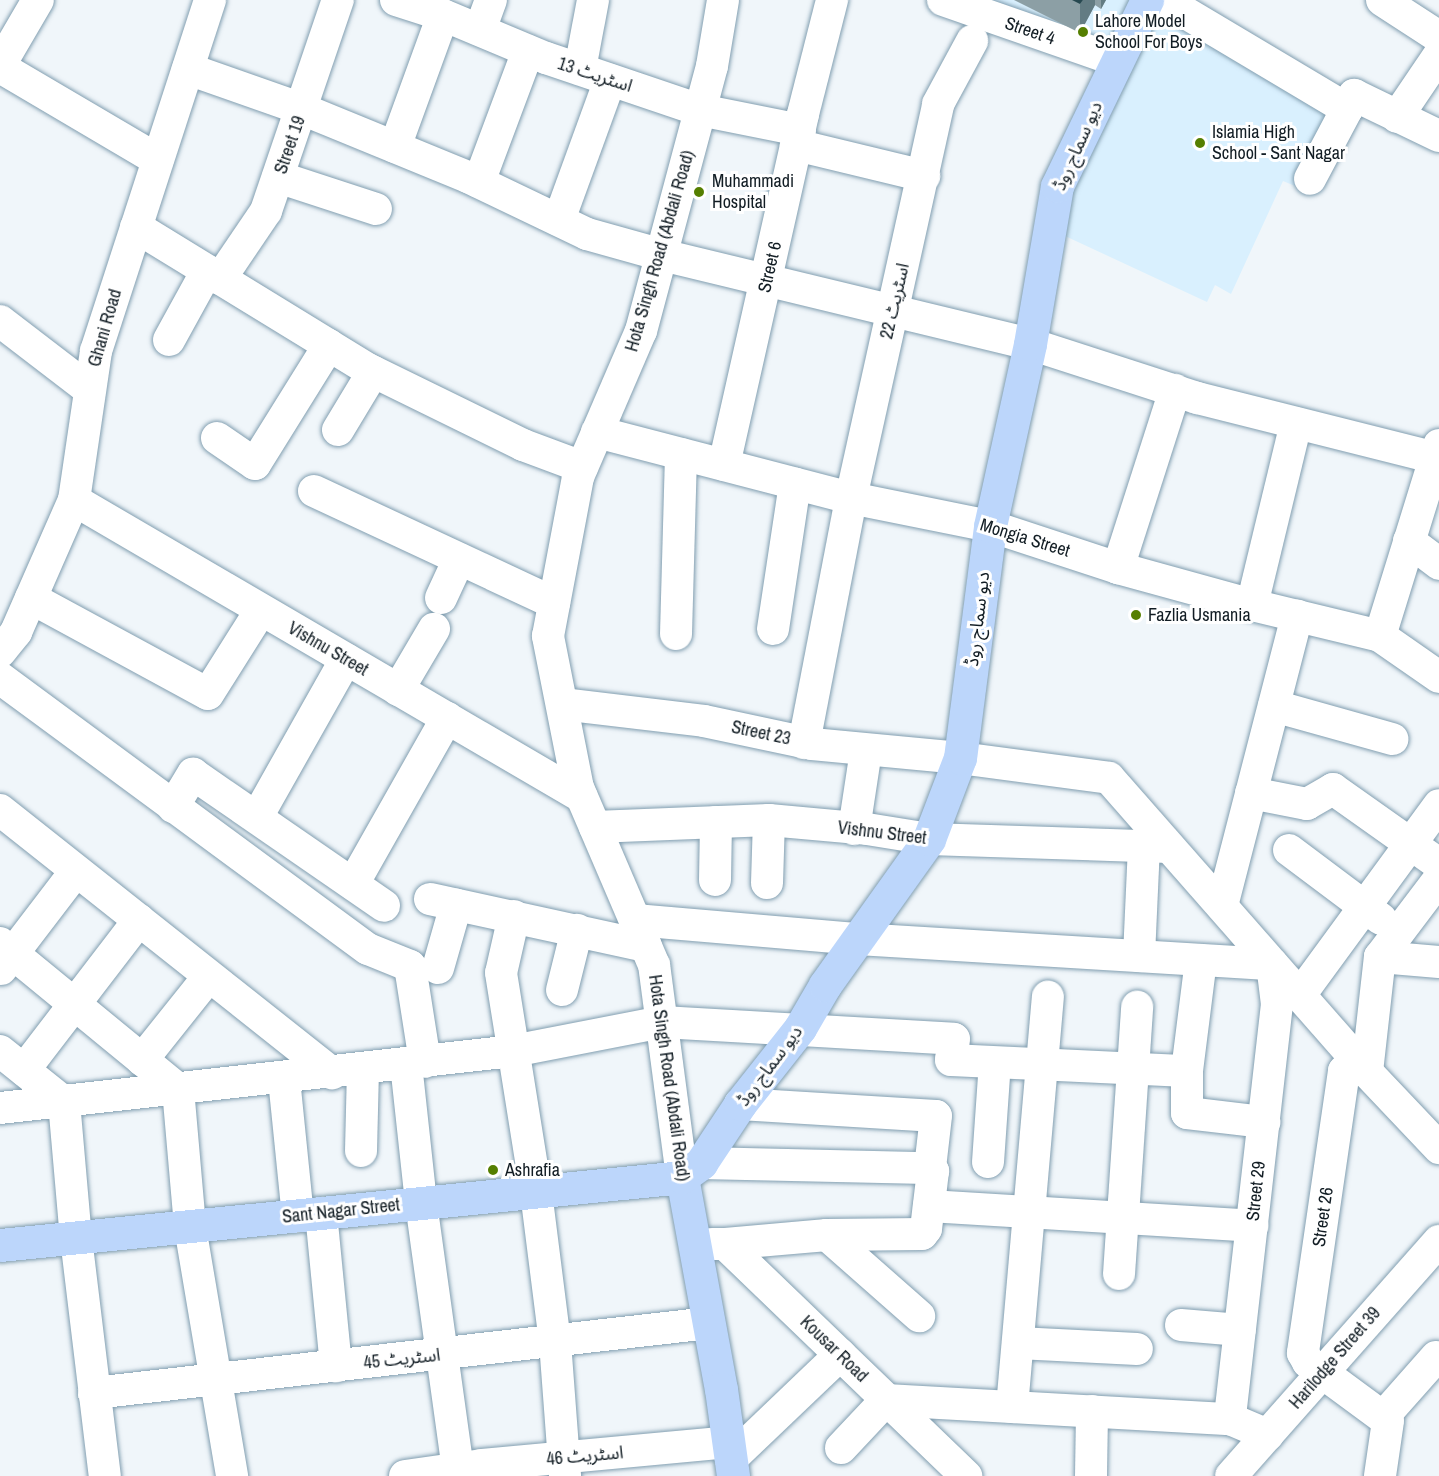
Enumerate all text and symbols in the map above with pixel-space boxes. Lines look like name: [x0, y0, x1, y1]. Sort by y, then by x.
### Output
place label: Lahore Model School For Boys: [1095, 11, 1203, 54]
street label: Street 4: [1002, 12, 1058, 50]
marker: Lahore Model School For Boys: [1076, 25, 1090, 39]
street label: اسٹریٹ 13: [555, 53, 635, 97]
street label: دیو سماج روڈ: [1049, 98, 1107, 194]
street label: Street 19: [270, 113, 310, 177]
place label: Islamia High School - Sant Nagar: [1212, 122, 1345, 164]
marker: Islamia High School - Sant Nagar: [1193, 136, 1207, 150]
street label: Hota Singh Road (Abdali Road): [621, 148, 699, 354]
place label: Muhammadi Hospital: [712, 171, 794, 213]
marker: Muhammadi Hospital: [690, 183, 708, 201]
street label: Street 6: [754, 239, 786, 295]
street label: اسٹریٹ 22: [876, 261, 914, 341]
street label: Ghani Road: [84, 287, 126, 369]
street label: Mongia Street: [978, 514, 1072, 562]
street label: دیو سماج روڈ: [961, 570, 995, 668]
place label: Fazlia Usmania: [1148, 604, 1251, 626]
marker: Fazlia Usmania: [1129, 608, 1143, 622]
street label: Vishnu Street: [284, 617, 372, 681]
street label: Street 23: [729, 716, 793, 750]
street label: Vishnu Street: [836, 817, 928, 849]
street label: Hota Singh Road (Abdali Road): [644, 973, 694, 1183]
street label: دیو سماج روڈ: [733, 1021, 807, 1111]
place label: Ashrafia: [505, 1159, 560, 1181]
street label: Street 29: [1242, 1160, 1270, 1222]
marker: Ashrafia: [486, 1163, 500, 1177]
street label: Street 26: [1308, 1186, 1338, 1248]
street label: Sant Nagar Street: [281, 1194, 401, 1228]
street label: Harilodge Street 39: [1285, 1303, 1385, 1413]
street label: Kousar Road: [796, 1311, 872, 1387]
street label: اسٹریٹ 45: [362, 1344, 442, 1374]
street label: اسٹریٹ 46: [546, 1442, 624, 1470]

